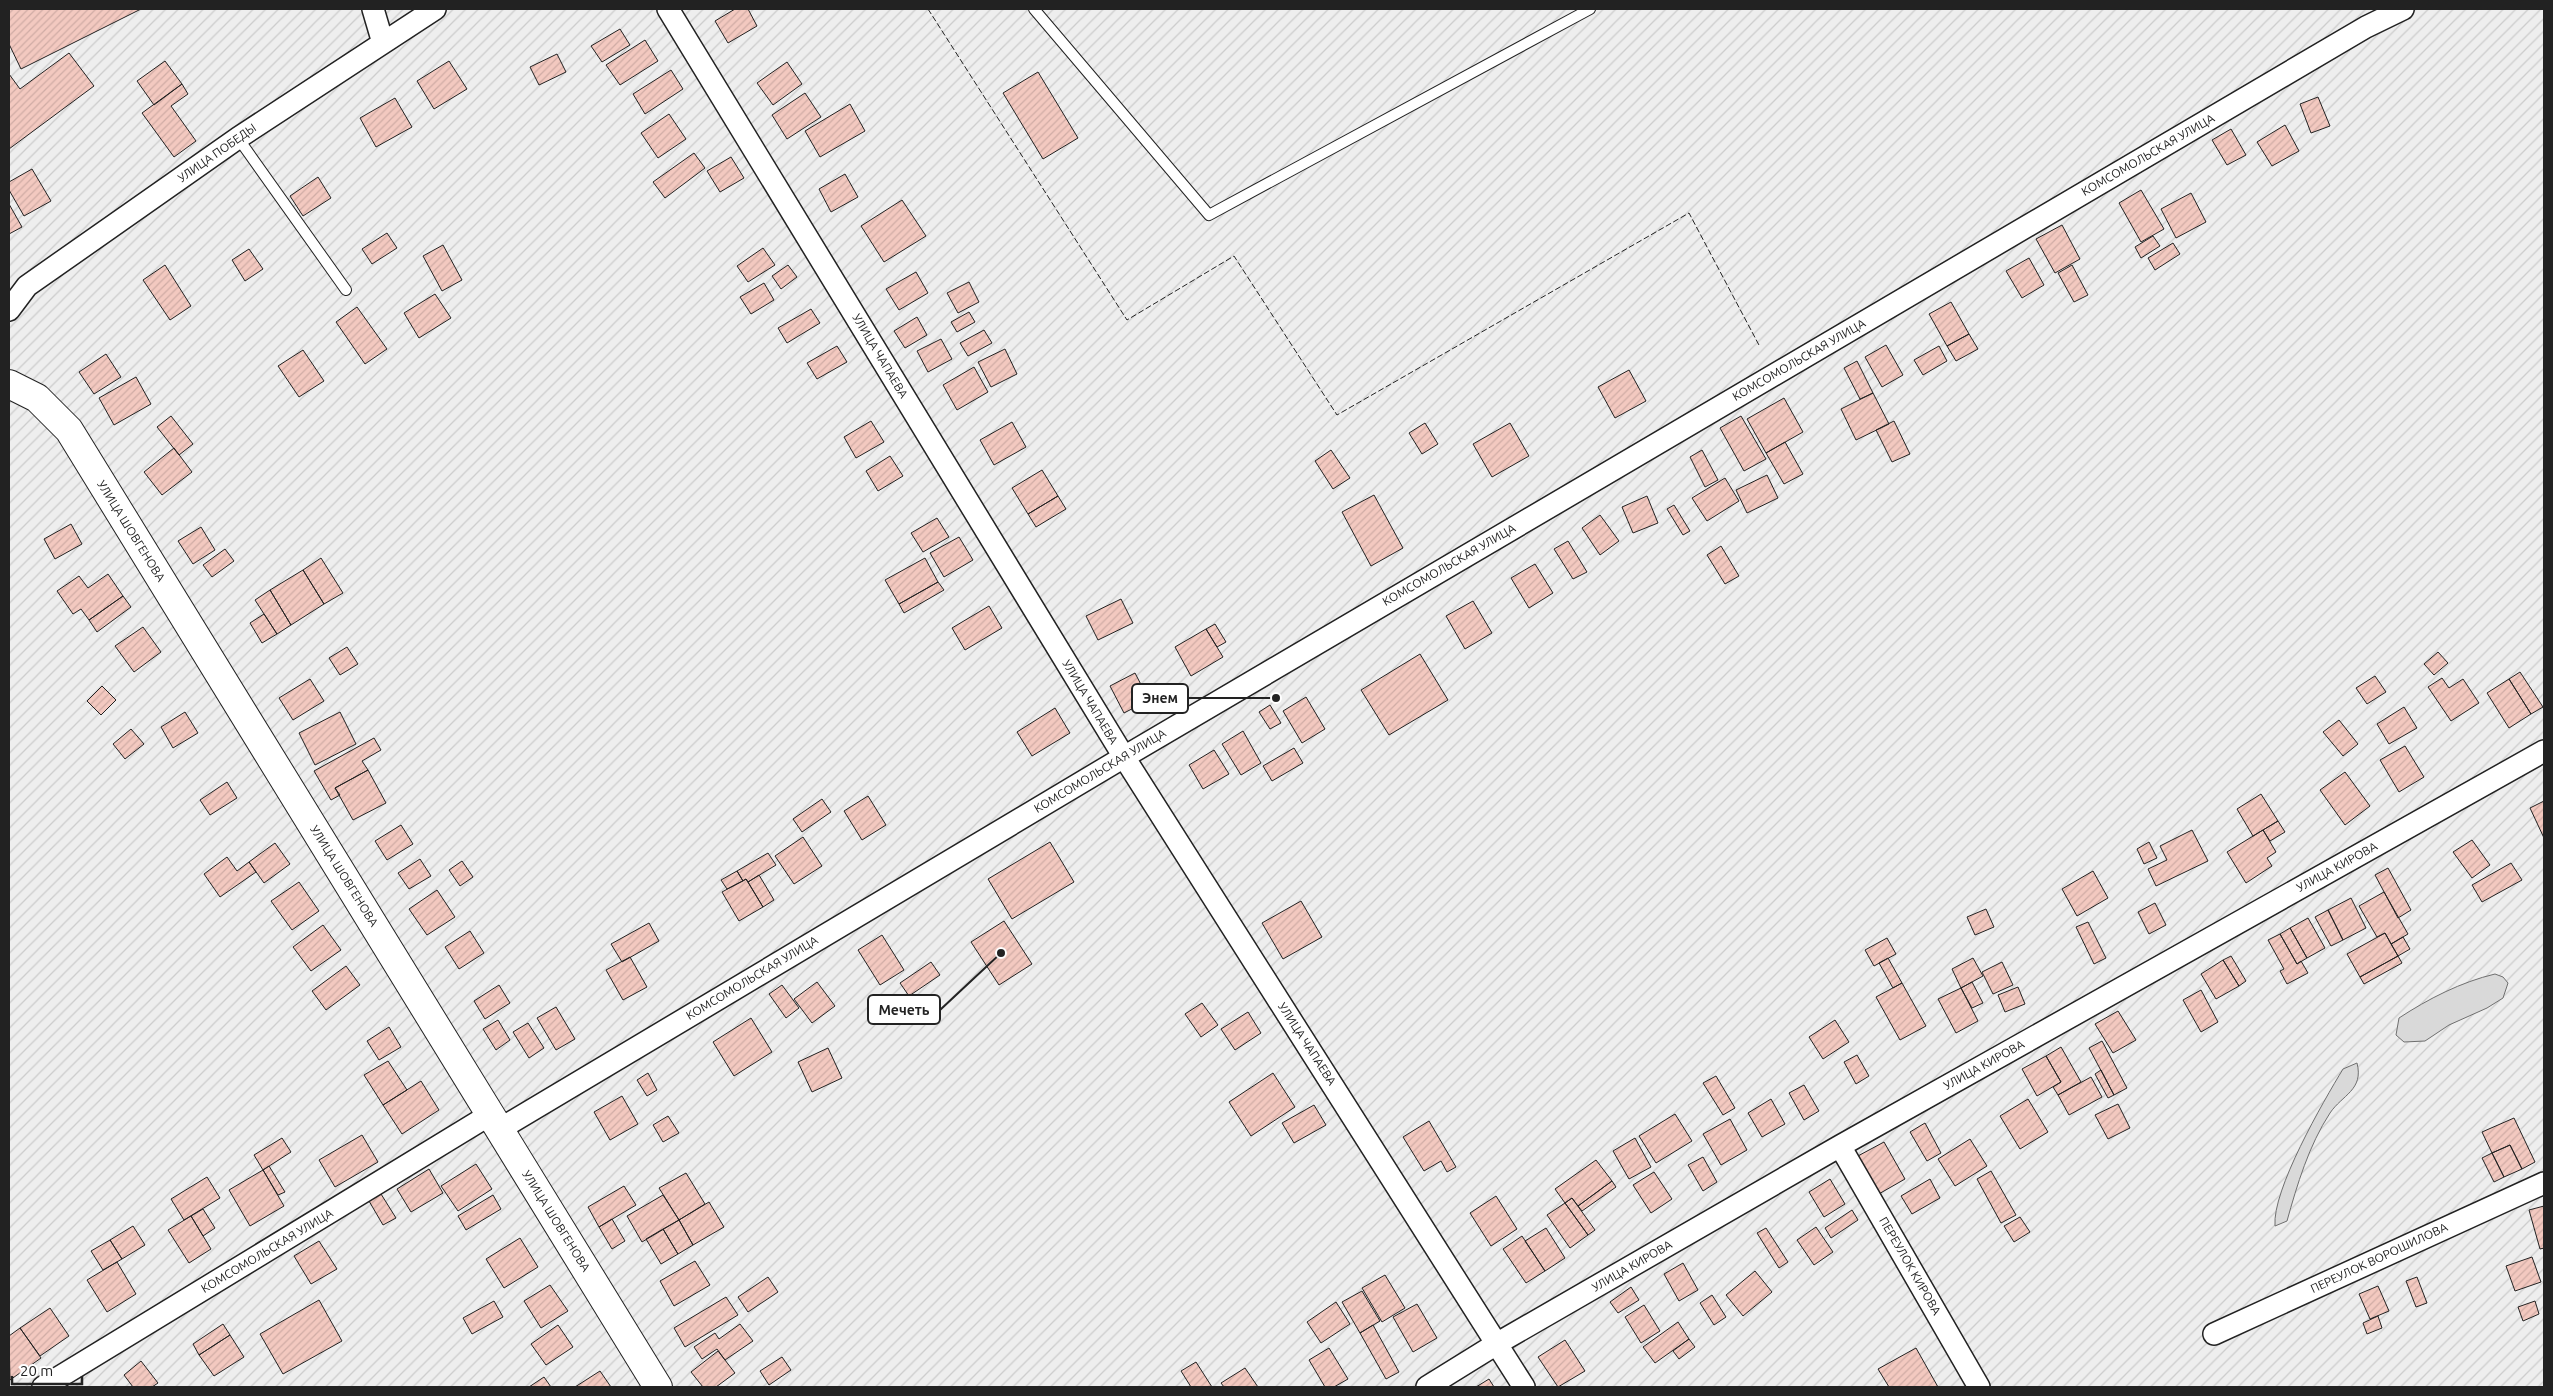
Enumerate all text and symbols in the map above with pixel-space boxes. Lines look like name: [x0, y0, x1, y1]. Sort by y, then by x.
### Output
street label: КОМСОМОЛЬСКАЯ УЛИЦА: [2079, 111, 2217, 198]
street label: УЛИЦА ПОБЕДЫ: [175, 121, 258, 184]
street label: УЛИЦА ЧАПАЕВА: [850, 311, 911, 400]
street label: КОМСОМОЛЬСКАЯ УЛИЦА: [1730, 316, 1868, 403]
street label: УЛИЦА ШОВГЕНОВА: [95, 478, 168, 584]
street label: КОМСОМОЛЬСКАЯ УЛИЦА: [1380, 521, 1518, 608]
street label: УЛИЦА ЧАПАЕВА: [1060, 657, 1121, 746]
callout: Энем: [1132, 684, 1188, 713]
text: Энем: [1142, 690, 1178, 706]
street label: КОМСОМОЛЬСКАЯ УЛИЦА: [1032, 726, 1168, 815]
street label: УЛИЦА ШОВГЕНОВА: [308, 823, 381, 929]
street label: УЛИЦА КИРОВА: [2294, 839, 2379, 894]
street label: КОМСОМОЛЬСКАЯ УЛИЦА: [684, 933, 820, 1022]
callout: Мечеть: [868, 995, 940, 1024]
street label: УЛИЦА ЧАПАЕВА: [1276, 1000, 1339, 1088]
text: Мечеть: [878, 1002, 930, 1018]
street label: УЛИЦА КИРОВА: [1941, 1037, 2026, 1092]
street label: УЛИЦА ШОВГЕНОВА: [520, 1168, 593, 1274]
street label: КОМСОМОЛЬСКАЯ УЛИЦА: [199, 1206, 335, 1295]
street label: ПЕРЕУЛОК КИРОВА: [1877, 1215, 1944, 1317]
street label: ПЕРЕУЛОК ВОРОШИЛОВА: [2308, 1220, 2450, 1295]
street label: УЛИЦА КИРОВА: [1589, 1237, 1674, 1294]
scale bar: [12, 1354, 82, 1386]
text: 20 m: [20, 1362, 53, 1379]

